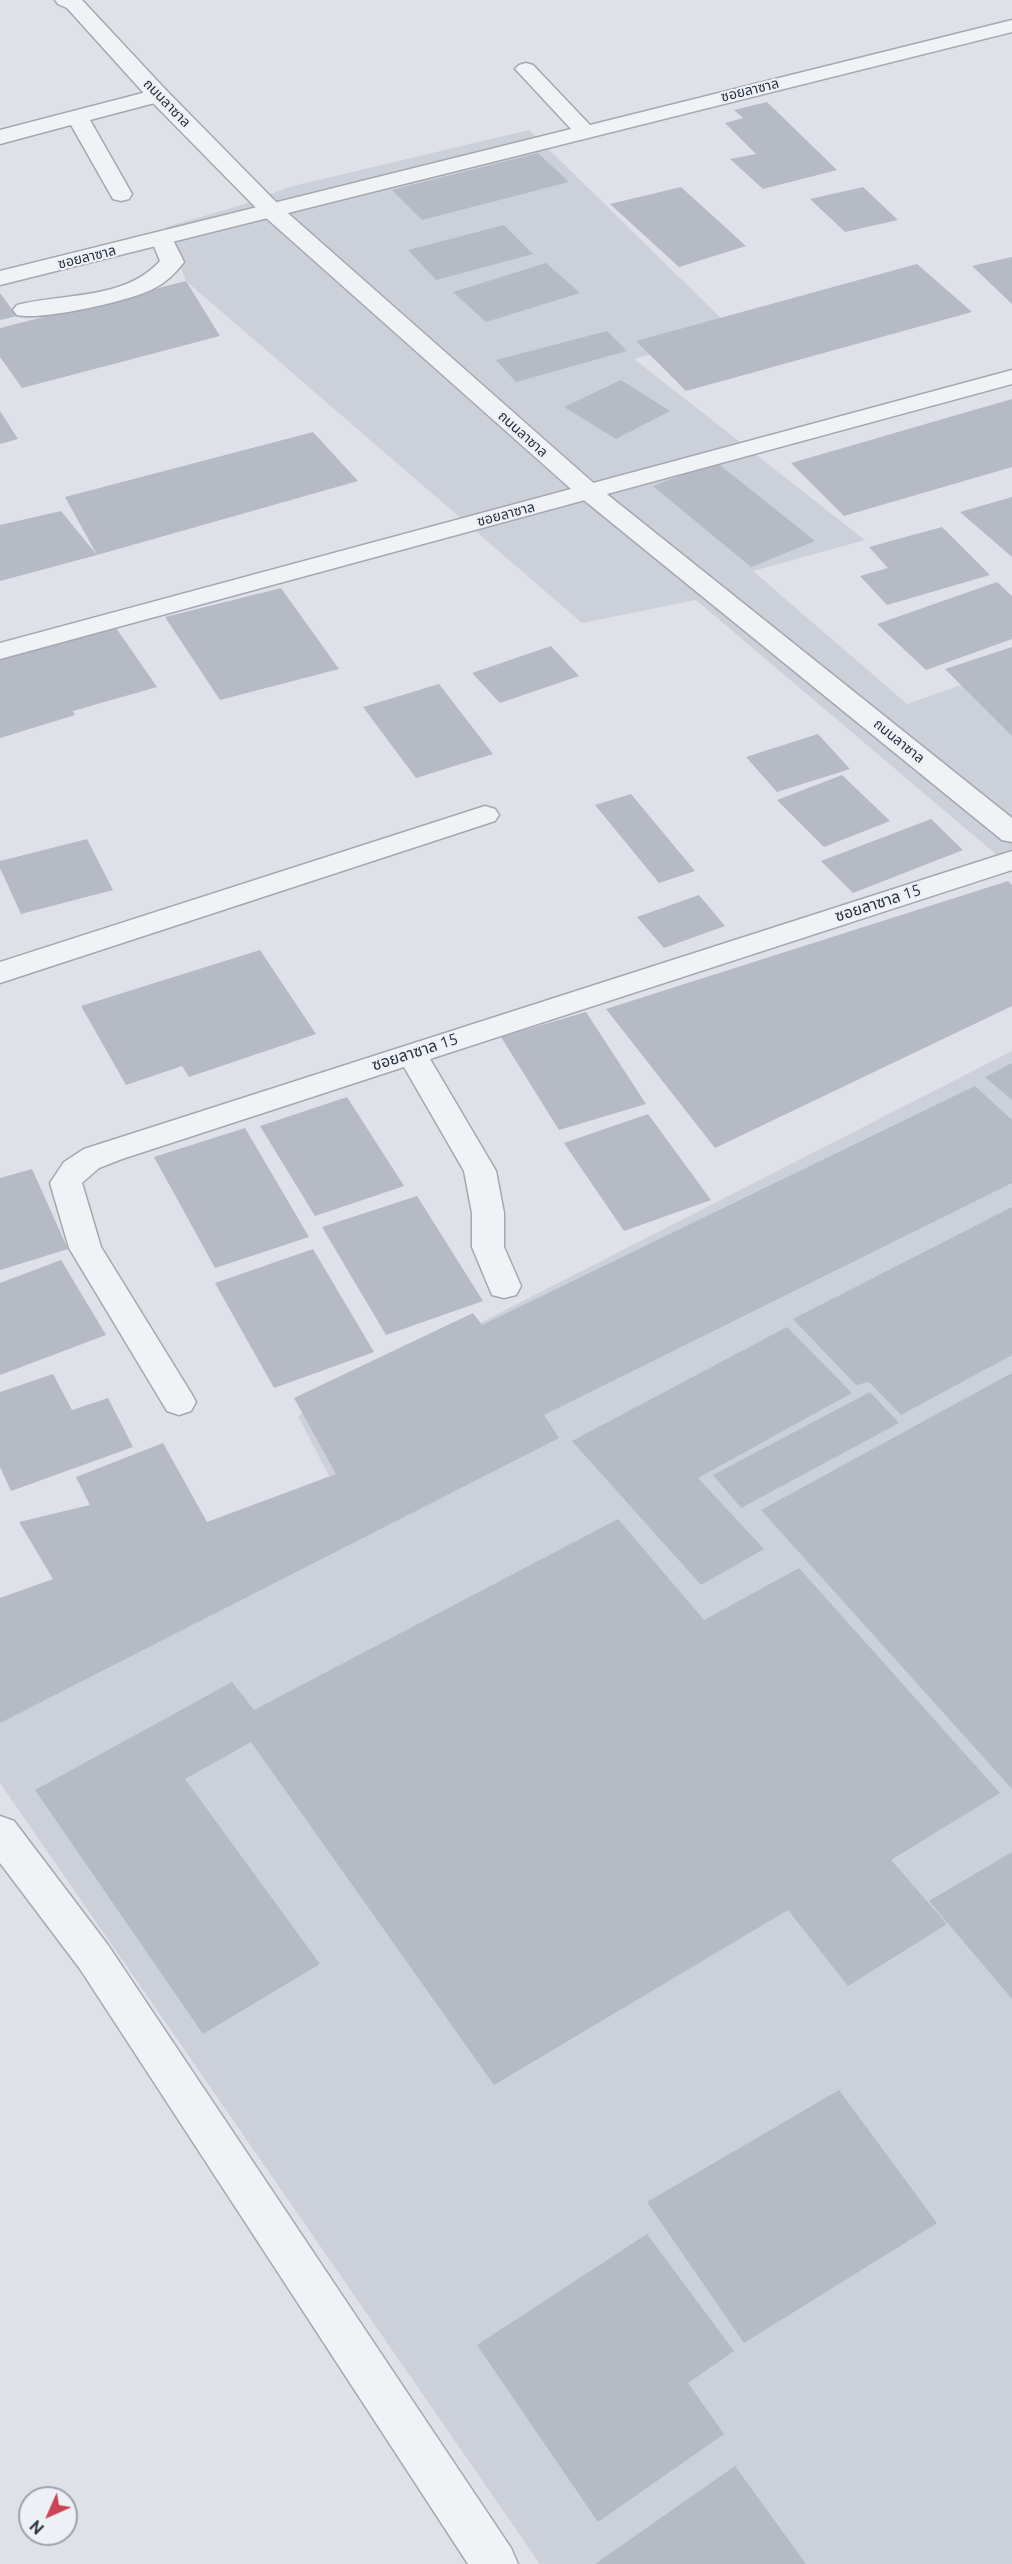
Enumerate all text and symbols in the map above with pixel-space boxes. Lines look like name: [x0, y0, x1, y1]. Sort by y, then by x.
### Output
street label: ถนนลาซาล: [140, 75, 194, 131]
street label: ซอยลาซาล: [719, 75, 781, 105]
street label: ซอยลาซาล: [56, 242, 118, 272]
street label: ถนนลาซาล: [495, 407, 551, 461]
street label: ซอยลาซาล: [475, 498, 537, 530]
street label: ถนนลาซาล: [870, 715, 928, 767]
street label: ซอยลาซาล 15: [832, 880, 924, 926]
street label: ซอยลาซาล 15: [369, 1029, 461, 1075]
north arrow: [18, 2486, 78, 2546]
text: N: [26, 2517, 47, 2538]

